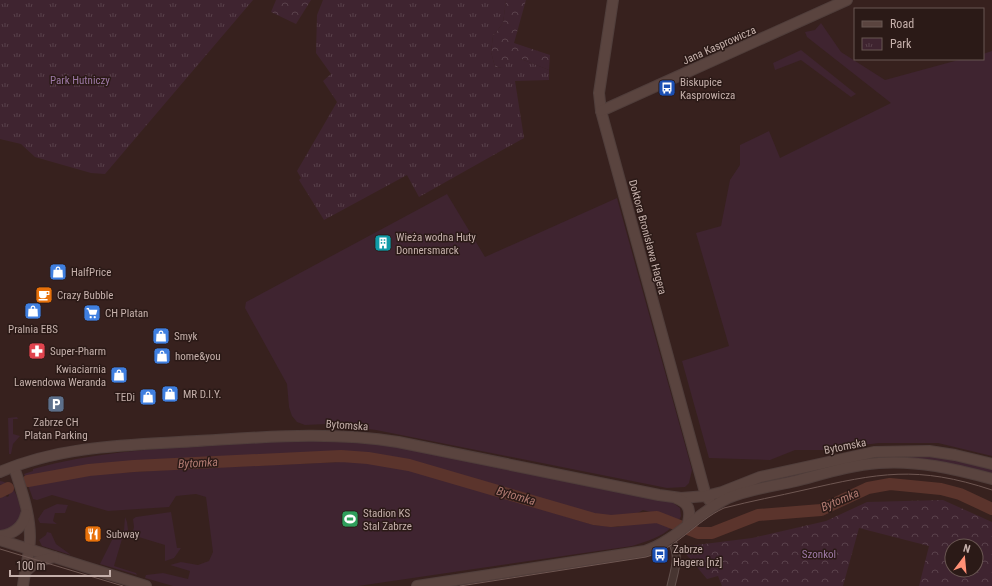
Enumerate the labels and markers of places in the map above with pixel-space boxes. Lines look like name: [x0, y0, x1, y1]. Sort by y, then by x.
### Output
place label: Biskupice Kasprowicza: [680, 76, 735, 102]
bus stop icon: Biskupice Kasprowicza: [657, 78, 677, 98]
place label: Wieża wodna Huty Donnersmarck: [396, 231, 476, 257]
building icon: Wieża wodna Huty Donnersmarck: [373, 233, 393, 253]
shop icon: HalfPrice: [48, 262, 68, 282]
place label: HalfPrice: [71, 266, 111, 279]
cafe icon: Crazy Bubble: [34, 285, 54, 305]
place label: Crazy Bubble: [57, 289, 113, 302]
shop icon: Pralnia EBS: [23, 301, 43, 321]
supermarket icon: CH Platan: [82, 303, 102, 323]
place label: CH Platan: [105, 307, 148, 320]
place label: Pralnia EBS: [8, 323, 58, 336]
shop icon: Smyk: [151, 326, 171, 346]
place label: Smyk: [174, 330, 198, 343]
pharmacy icon: Super-Pharm: [27, 341, 47, 361]
place label: Super-Pharm: [50, 345, 106, 358]
shop icon: home&you: [152, 346, 172, 366]
place label: home&you: [175, 350, 221, 363]
place label: Kwiaciarnia Lawendowa Weranda: [14, 363, 106, 389]
shop icon: Kwiaciarnia Lawendowa Weranda: [109, 365, 129, 385]
shop icon: MR D.I.Y.: [160, 384, 180, 404]
shop icon: TEDi: [138, 387, 158, 407]
place label: MR D.I.Y.: [183, 388, 222, 401]
place label: TEDi: [115, 391, 135, 404]
parking icon: Zabrze CH Platan Parking: [46, 394, 66, 414]
place label: Zabrze CH Platan Parking: [24, 416, 88, 442]
place label: Stadion KS Stal Zabrze: [363, 507, 412, 533]
sports icon: Stadion KS Stal Zabrze: [340, 509, 360, 529]
restaurant icon: Subway: [83, 524, 103, 544]
place label: Subway: [106, 528, 140, 541]
place label: Zabrze Hagera [nż]: [673, 543, 722, 569]
bus stop icon: Zabrze Hagera [nż]: [650, 545, 670, 565]

